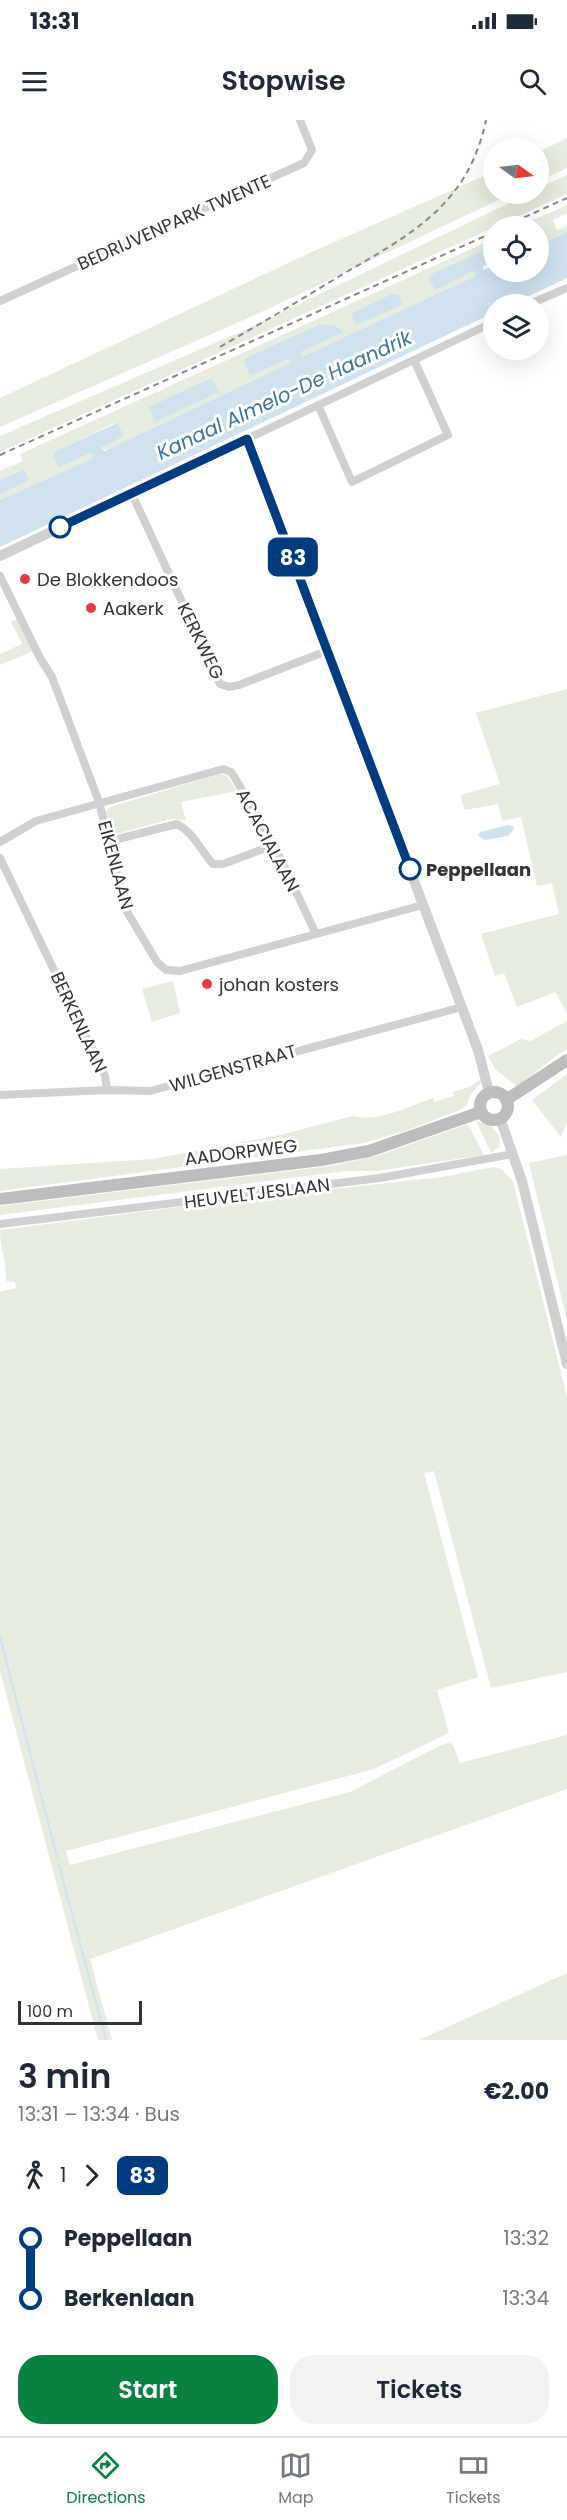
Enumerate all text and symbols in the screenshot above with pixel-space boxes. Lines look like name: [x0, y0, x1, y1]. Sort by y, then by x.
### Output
text: 13:31: [30, 6, 79, 37]
text: Stopwise: [221, 62, 346, 99]
icon: menu: [18, 65, 51, 98]
icon: search: [516, 65, 549, 98]
north arrow: [483, 138, 549, 204]
map controls: [483, 138, 549, 360]
street label: BEDRIJVENPARK TWENTE: [73, 168, 275, 276]
button: locate: [483, 216, 549, 282]
button: layers: [483, 294, 549, 360]
water label: Kanaal Almelo-De Haandrik: [152, 323, 418, 467]
unlabelled marker: [49, 516, 71, 538]
line badge: 83: [266, 538, 320, 576]
text: 83: [280, 543, 306, 572]
place label: De Blokkendoos: [37, 567, 179, 592]
marker: De Blokkendoos: [18, 572, 32, 586]
place label: Aakerk: [103, 596, 164, 621]
street label: KERKWEG: [172, 598, 230, 684]
marker: Aakerk: [84, 601, 98, 615]
street label: ACACIALAAN: [230, 784, 306, 896]
street label: EIKENLAAN: [92, 818, 140, 912]
place label: Peppellaan: [426, 857, 531, 882]
marker: Peppellaan: [399, 858, 421, 880]
street label: BERKENLAAN: [45, 968, 113, 1076]
place label: johan kosters: [218, 972, 339, 997]
marker: johan kosters: [200, 977, 214, 991]
street label: WILGENSTRAAT: [167, 1038, 300, 1098]
street label: AADORPWEG: [183, 1133, 299, 1171]
street label: HEUVELTJESLAAN: [183, 1172, 331, 1214]
scale bar: [18, 1998, 142, 2026]
text: 100 m: [27, 2000, 73, 2023]
text: 3 min: [18, 2053, 111, 2100]
text: €2.00: [484, 2076, 549, 2107]
text: 13:31 – 13:34 · Bus: [18, 2100, 180, 2128]
icon: walk: [18, 2159, 51, 2192]
icon: forward: [75, 2159, 108, 2192]
text: 1: [60, 2161, 66, 2189]
text: 83: [129, 2161, 156, 2190]
text: Peppellaan: [64, 2223, 192, 2254]
text: 13:32: [503, 2224, 549, 2252]
text: Berkenlaan: [64, 2283, 195, 2314]
text: 13:34: [502, 2284, 549, 2312]
button: Start: [18, 2355, 278, 2424]
button: Tickets: [290, 2355, 549, 2424]
tab: Directions: [66, 2449, 146, 2510]
tab: Map: [278, 2449, 314, 2510]
tab: Tickets: [446, 2449, 501, 2510]

